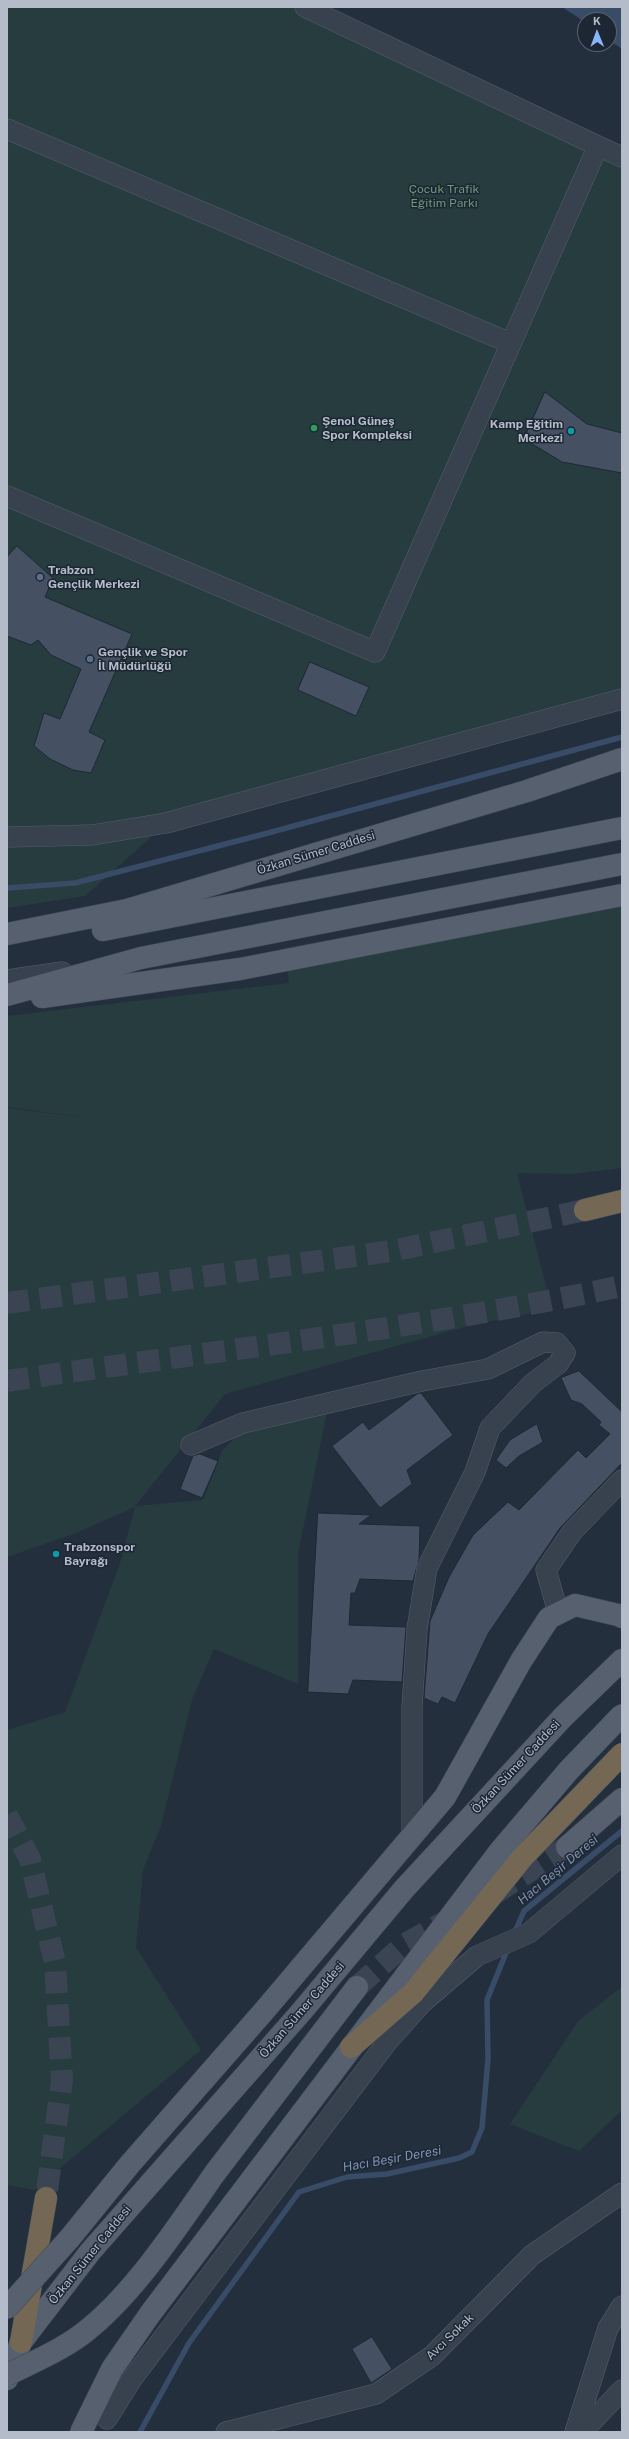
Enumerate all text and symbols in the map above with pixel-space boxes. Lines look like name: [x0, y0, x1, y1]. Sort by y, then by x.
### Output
north arrow: [577, 12, 617, 52]
text: K: [593, 15, 601, 27]
park label: Çocuk Trafik Eğitim Parkı: [409, 182, 479, 210]
place label: Şenol Güneş Spor Kompleksi: [322, 414, 412, 442]
place label: Kamp Eğitim Merkezi: [490, 417, 563, 445]
marker: Şenol Güneş Spor Kompleksi: [309, 423, 319, 433]
marker: Kamp Eğitim Merkezi: [566, 426, 576, 436]
place label: Trabzon Gençlik Merkezi: [48, 563, 140, 591]
marker: Trabzon Gençlik Merkezi: [35, 572, 45, 582]
place label: Gençlik ve Spor İl Müdürlüğü: [98, 645, 188, 673]
marker: Gençlik ve Spor İl Müdürlüğü: [85, 654, 95, 664]
street label: Özkan Sümer Caddesi: [255, 828, 377, 878]
place label: Trabzonspor Bayrağı: [64, 1540, 135, 1568]
marker: Trabzonspor Bayrağı: [51, 1549, 61, 1559]
street label: Özkan Sümer Caddesi: [469, 1717, 563, 1817]
water label: Hacı Beşir Deresi: [515, 1832, 601, 1908]
street label: Özkan Sümer Caddesi: [256, 1959, 348, 2061]
water label: Hacı Beşir Deresi: [341, 2143, 443, 2175]
street label: Özkan Sümer Caddesi: [46, 2203, 134, 2307]
street label: Avcı Sokak: [423, 2311, 477, 2363]

